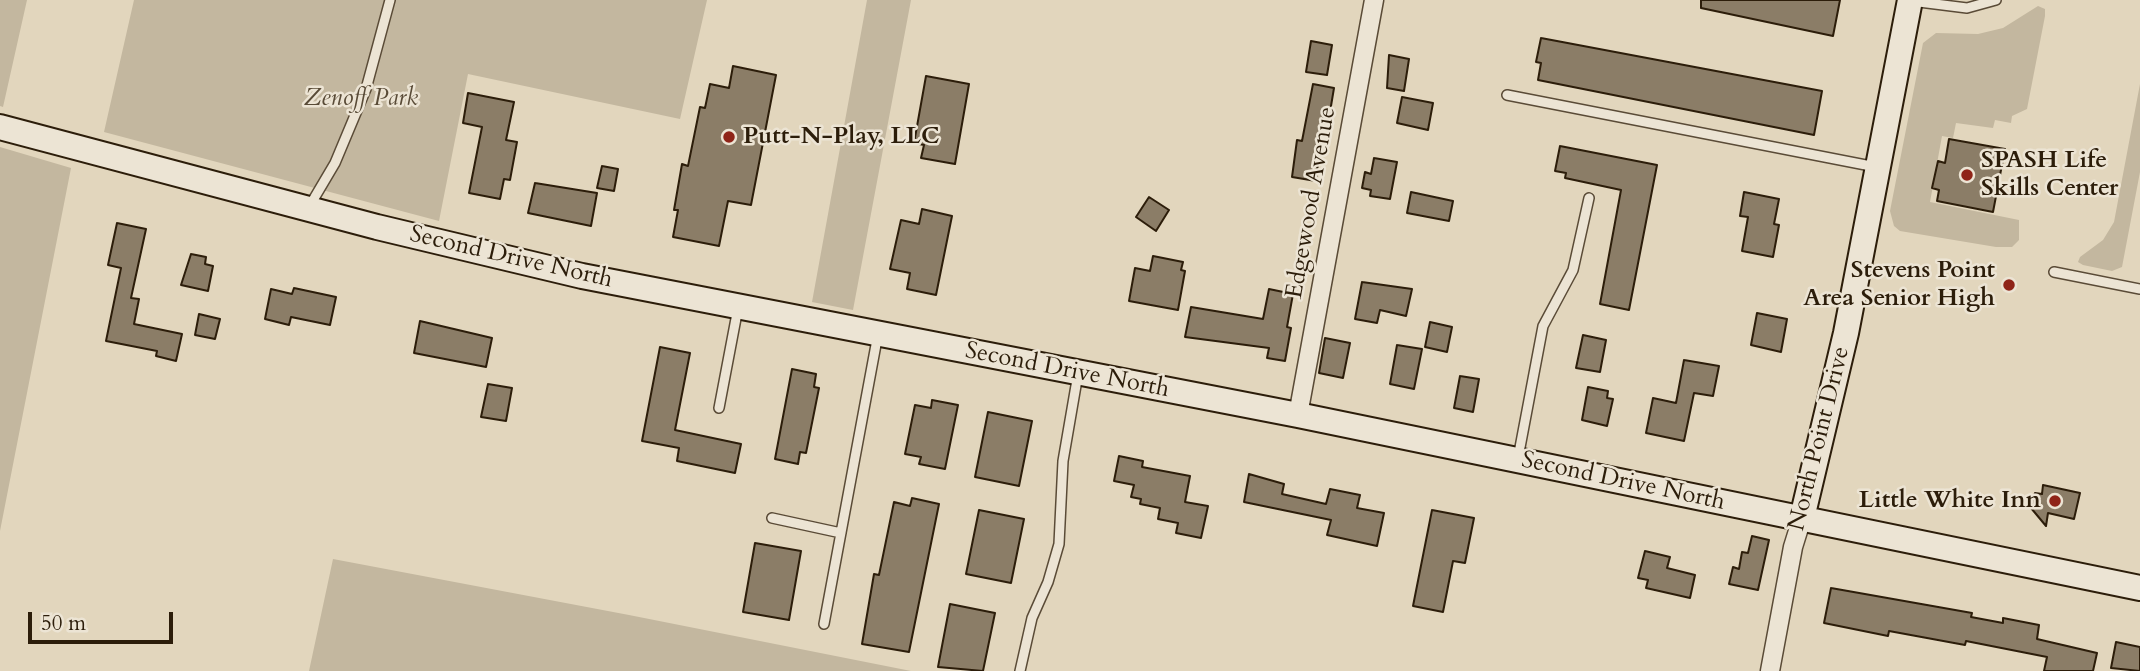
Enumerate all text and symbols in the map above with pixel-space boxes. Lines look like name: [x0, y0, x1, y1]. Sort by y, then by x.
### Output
park label: Zenoff Park: [304, 85, 418, 113]
street label: Edgewood Avenue: [1281, 105, 1343, 301]
place label: Putt-N-Play, LLC: [743, 123, 940, 151]
marker: Putt-N-Play, LLC: [721, 129, 737, 145]
place label: SPASH Life Skills Center: [1981, 147, 2118, 203]
marker: SPASH Life Skills Center: [1959, 167, 1975, 183]
street label: Second Drive North: [407, 221, 615, 295]
place label: Stevens Point Area Senior High: [1803, 257, 1995, 313]
marker: Stevens Point Area Senior High: [2001, 277, 2017, 293]
street label: Second Drive North: [963, 337, 1171, 405]
street label: North Point Drive: [1783, 344, 1857, 534]
street label: Second Drive North: [1519, 446, 1727, 518]
place label: Little White Inn: [1859, 487, 2041, 515]
marker: Little White Inn: [2047, 493, 2063, 509]
scale bar: [32, 598, 177, 642]
text: 50 m: [41, 609, 86, 638]

